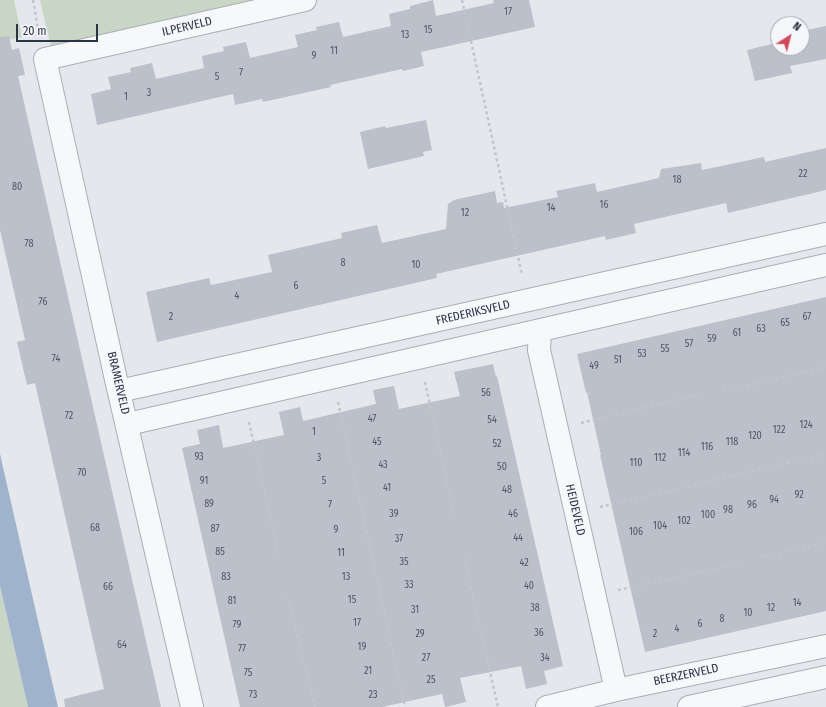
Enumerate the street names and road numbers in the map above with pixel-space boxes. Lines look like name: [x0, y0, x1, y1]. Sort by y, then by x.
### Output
street label: ILPERVELD: [161, 14, 213, 40]
street label: FREDERIKSVELD: [435, 297, 511, 329]
street label: BRAMERVELD: [104, 350, 132, 416]
street label: HEIDEVELD: [562, 483, 588, 537]
street label: BEERZERVELD: [652, 661, 720, 689]

